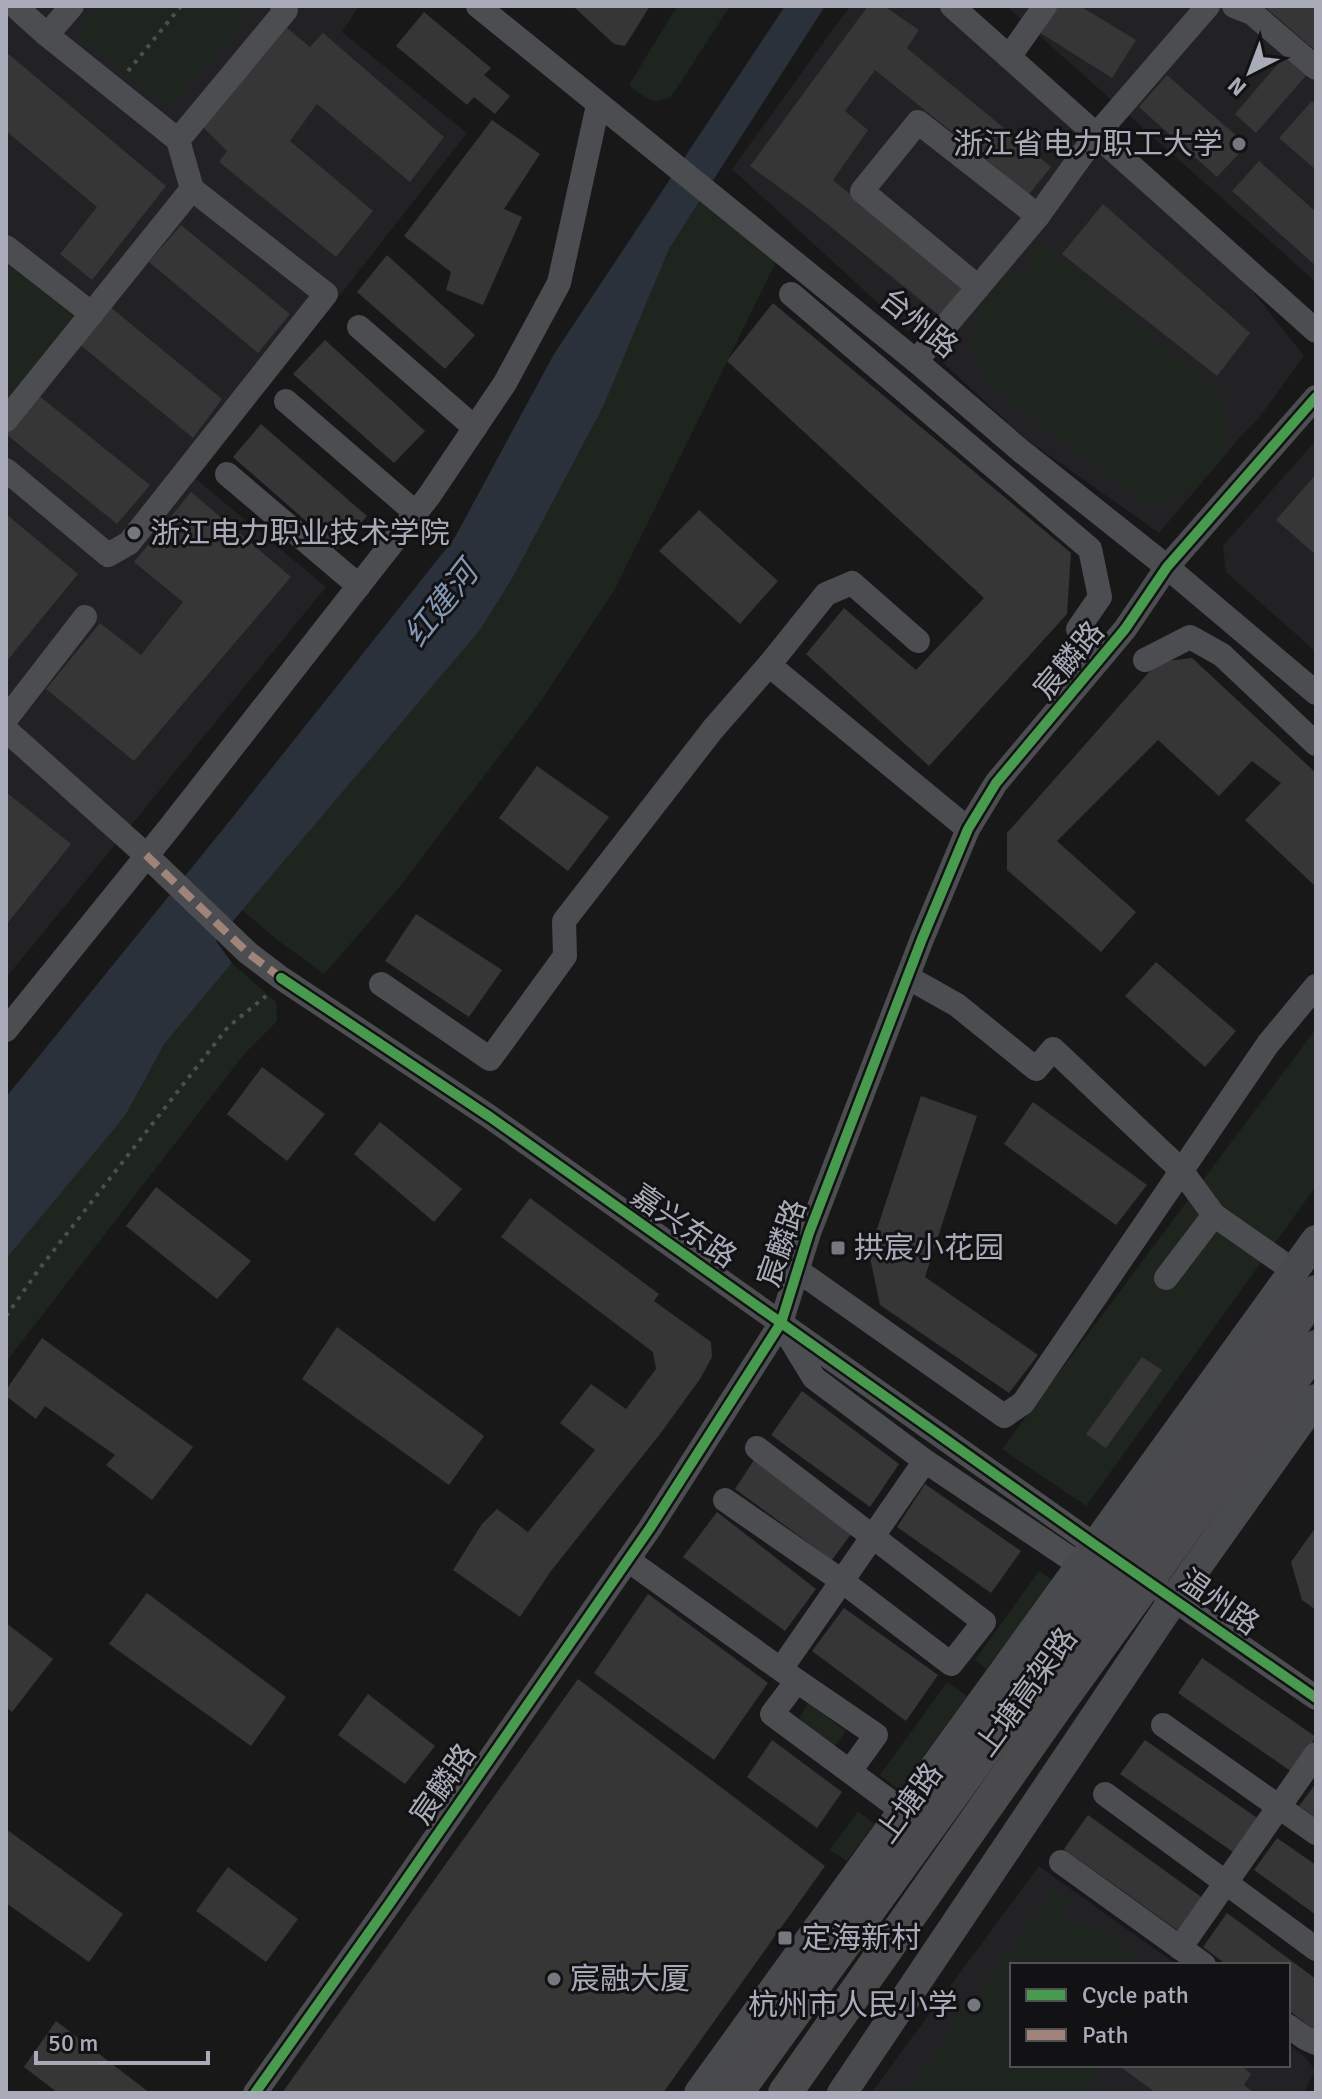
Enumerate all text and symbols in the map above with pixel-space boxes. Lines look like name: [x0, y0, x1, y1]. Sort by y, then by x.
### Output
north arrow: [1210, 32, 1290, 112]
text: N: [1222, 71, 1252, 102]
place label: 浙江省电力职工大学: [953, 126, 1223, 163]
marker: 浙江省电力职工大学: [1230, 135, 1248, 153]
street label: 台州路: [872, 281, 965, 366]
place label: 浙江电力职业技术学院: [150, 515, 450, 552]
marker: 浙江电力职业技术学院: [125, 524, 143, 542]
water label: 红建河: [396, 550, 490, 654]
street label: 宸麟路: [1026, 614, 1112, 707]
street label: 嘉兴东路: [624, 1177, 743, 1276]
street label: 宸麟路: [750, 1195, 815, 1292]
place label: 拱宸小花园: [854, 1230, 1004, 1267]
marker: 拱宸小花园: [829, 1239, 847, 1257]
street label: 温州路: [1171, 1561, 1266, 1643]
street label: 上塘高架路: [967, 1621, 1085, 1764]
street label: 宸麟路: [402, 1737, 484, 1832]
street label: 上塘路: [868, 1756, 951, 1851]
place label: 定海新村: [801, 1920, 921, 1957]
marker: 定海新村: [776, 1929, 794, 1947]
place label: 宸融大厦: [570, 1961, 690, 1998]
legend: [1010, 1963, 1290, 2067]
marker: 宸融大厦: [545, 1970, 563, 1988]
text: Cycle path: [1082, 1980, 1189, 2010]
place label: 杭州市人民小学: [748, 1987, 958, 2024]
marker: 杭州市人民小学: [965, 1996, 983, 2014]
scale bar: [36, 2015, 208, 2065]
text: Path: [1082, 2020, 1128, 2050]
text: 50 m: [48, 2028, 98, 2058]

